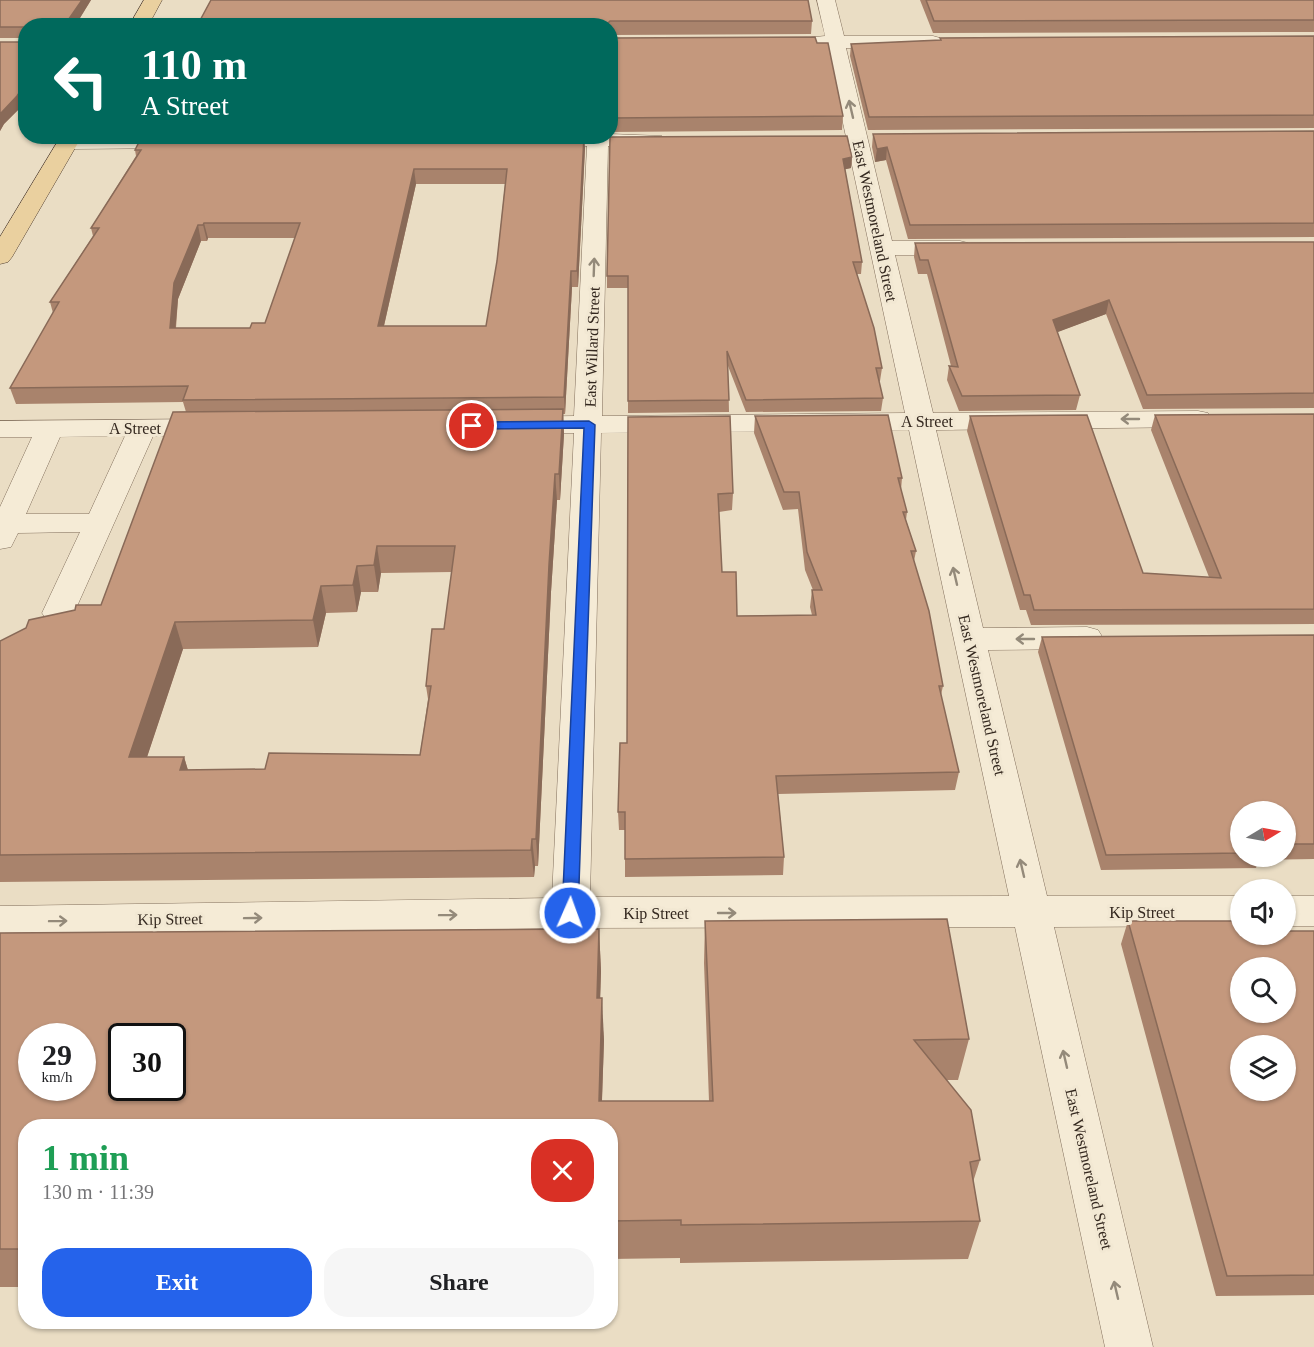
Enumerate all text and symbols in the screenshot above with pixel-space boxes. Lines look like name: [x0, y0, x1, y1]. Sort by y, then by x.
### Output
icon: left: [42, 42, 120, 120]
text: 110 m: [141, 42, 247, 88]
text: A Street: [141, 91, 229, 121]
one-way arrow: [844, 100, 856, 119]
street label: East Westmoreland Street: [850, 139, 901, 304]
one-way arrow: [589, 257, 600, 277]
street label: East Willard Street: [581, 286, 603, 408]
pin: [446, 400, 497, 451]
icon: arrive: [455, 409, 488, 442]
street label: A Street: [901, 413, 954, 430]
one-way arrow: [1120, 413, 1140, 425]
street label: A Street: [109, 420, 162, 437]
one-way arrow: [949, 567, 960, 586]
street label: East Westmoreland Street: [955, 613, 1009, 778]
one-way arrow: [1015, 633, 1035, 644]
north arrow: [1230, 801, 1296, 867]
map controls: [1230, 801, 1296, 1101]
one-way arrow: [1016, 859, 1027, 879]
button: sound: [1230, 879, 1296, 945]
position arrow: [538, 881, 602, 945]
street label: Kip Street: [1109, 904, 1175, 922]
street label: Kip Street: [623, 905, 689, 923]
one-way arrow: [717, 907, 737, 919]
one-way arrow: [438, 909, 458, 921]
street label: Kip Street: [137, 910, 203, 929]
one-way arrow: [243, 912, 263, 924]
one-way arrow: [48, 915, 68, 927]
button: search: [1230, 957, 1296, 1023]
speed limit sign: 30: [108, 1023, 186, 1101]
button: layers: [1230, 1035, 1296, 1101]
text: 29: [42, 1038, 72, 1071]
one-way arrow: [1058, 1049, 1070, 1068]
text: km/h: [42, 1069, 72, 1085]
street label: East Westmoreland Street: [1062, 1087, 1116, 1252]
text: 1 min: [42, 1138, 129, 1178]
button: close: [531, 1139, 594, 1202]
text: 130 m · 11:39: [42, 1181, 154, 1203]
button: Exit: [42, 1248, 312, 1317]
button: Share: [324, 1248, 594, 1317]
one-way arrow: [1110, 1281, 1122, 1300]

